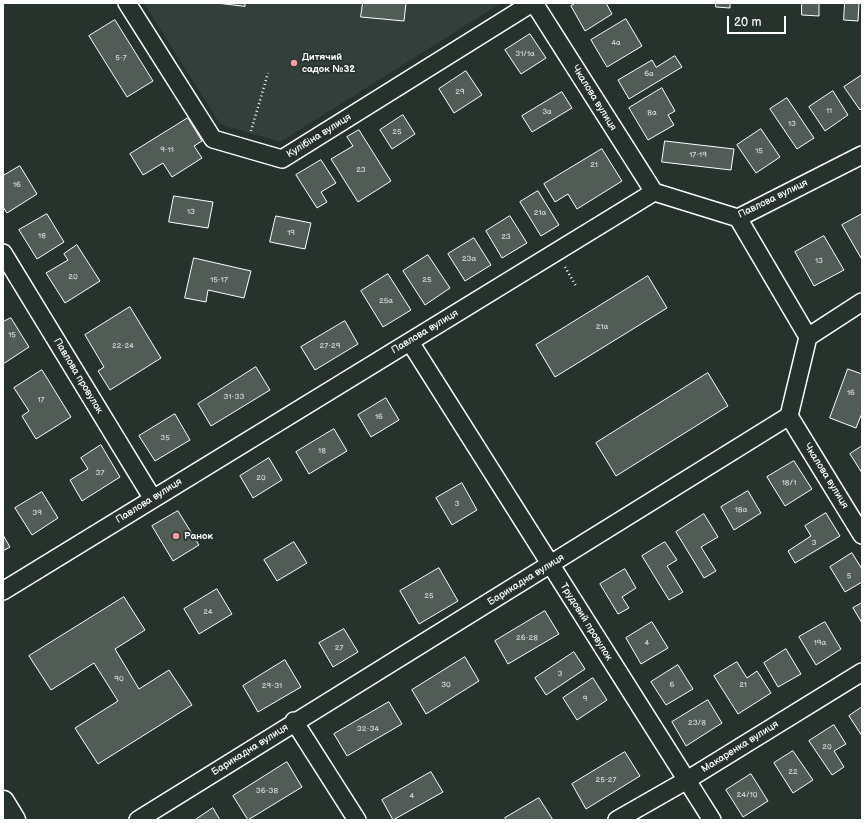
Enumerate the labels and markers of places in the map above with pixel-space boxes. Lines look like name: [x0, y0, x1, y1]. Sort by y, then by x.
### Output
place label: Дитячий садок №32: [302, 51, 355, 74]
marker: Дитячий садок №32: [289, 58, 299, 68]
place label: Ранок: [184, 530, 213, 542]
marker: Ранок: [171, 531, 181, 541]

